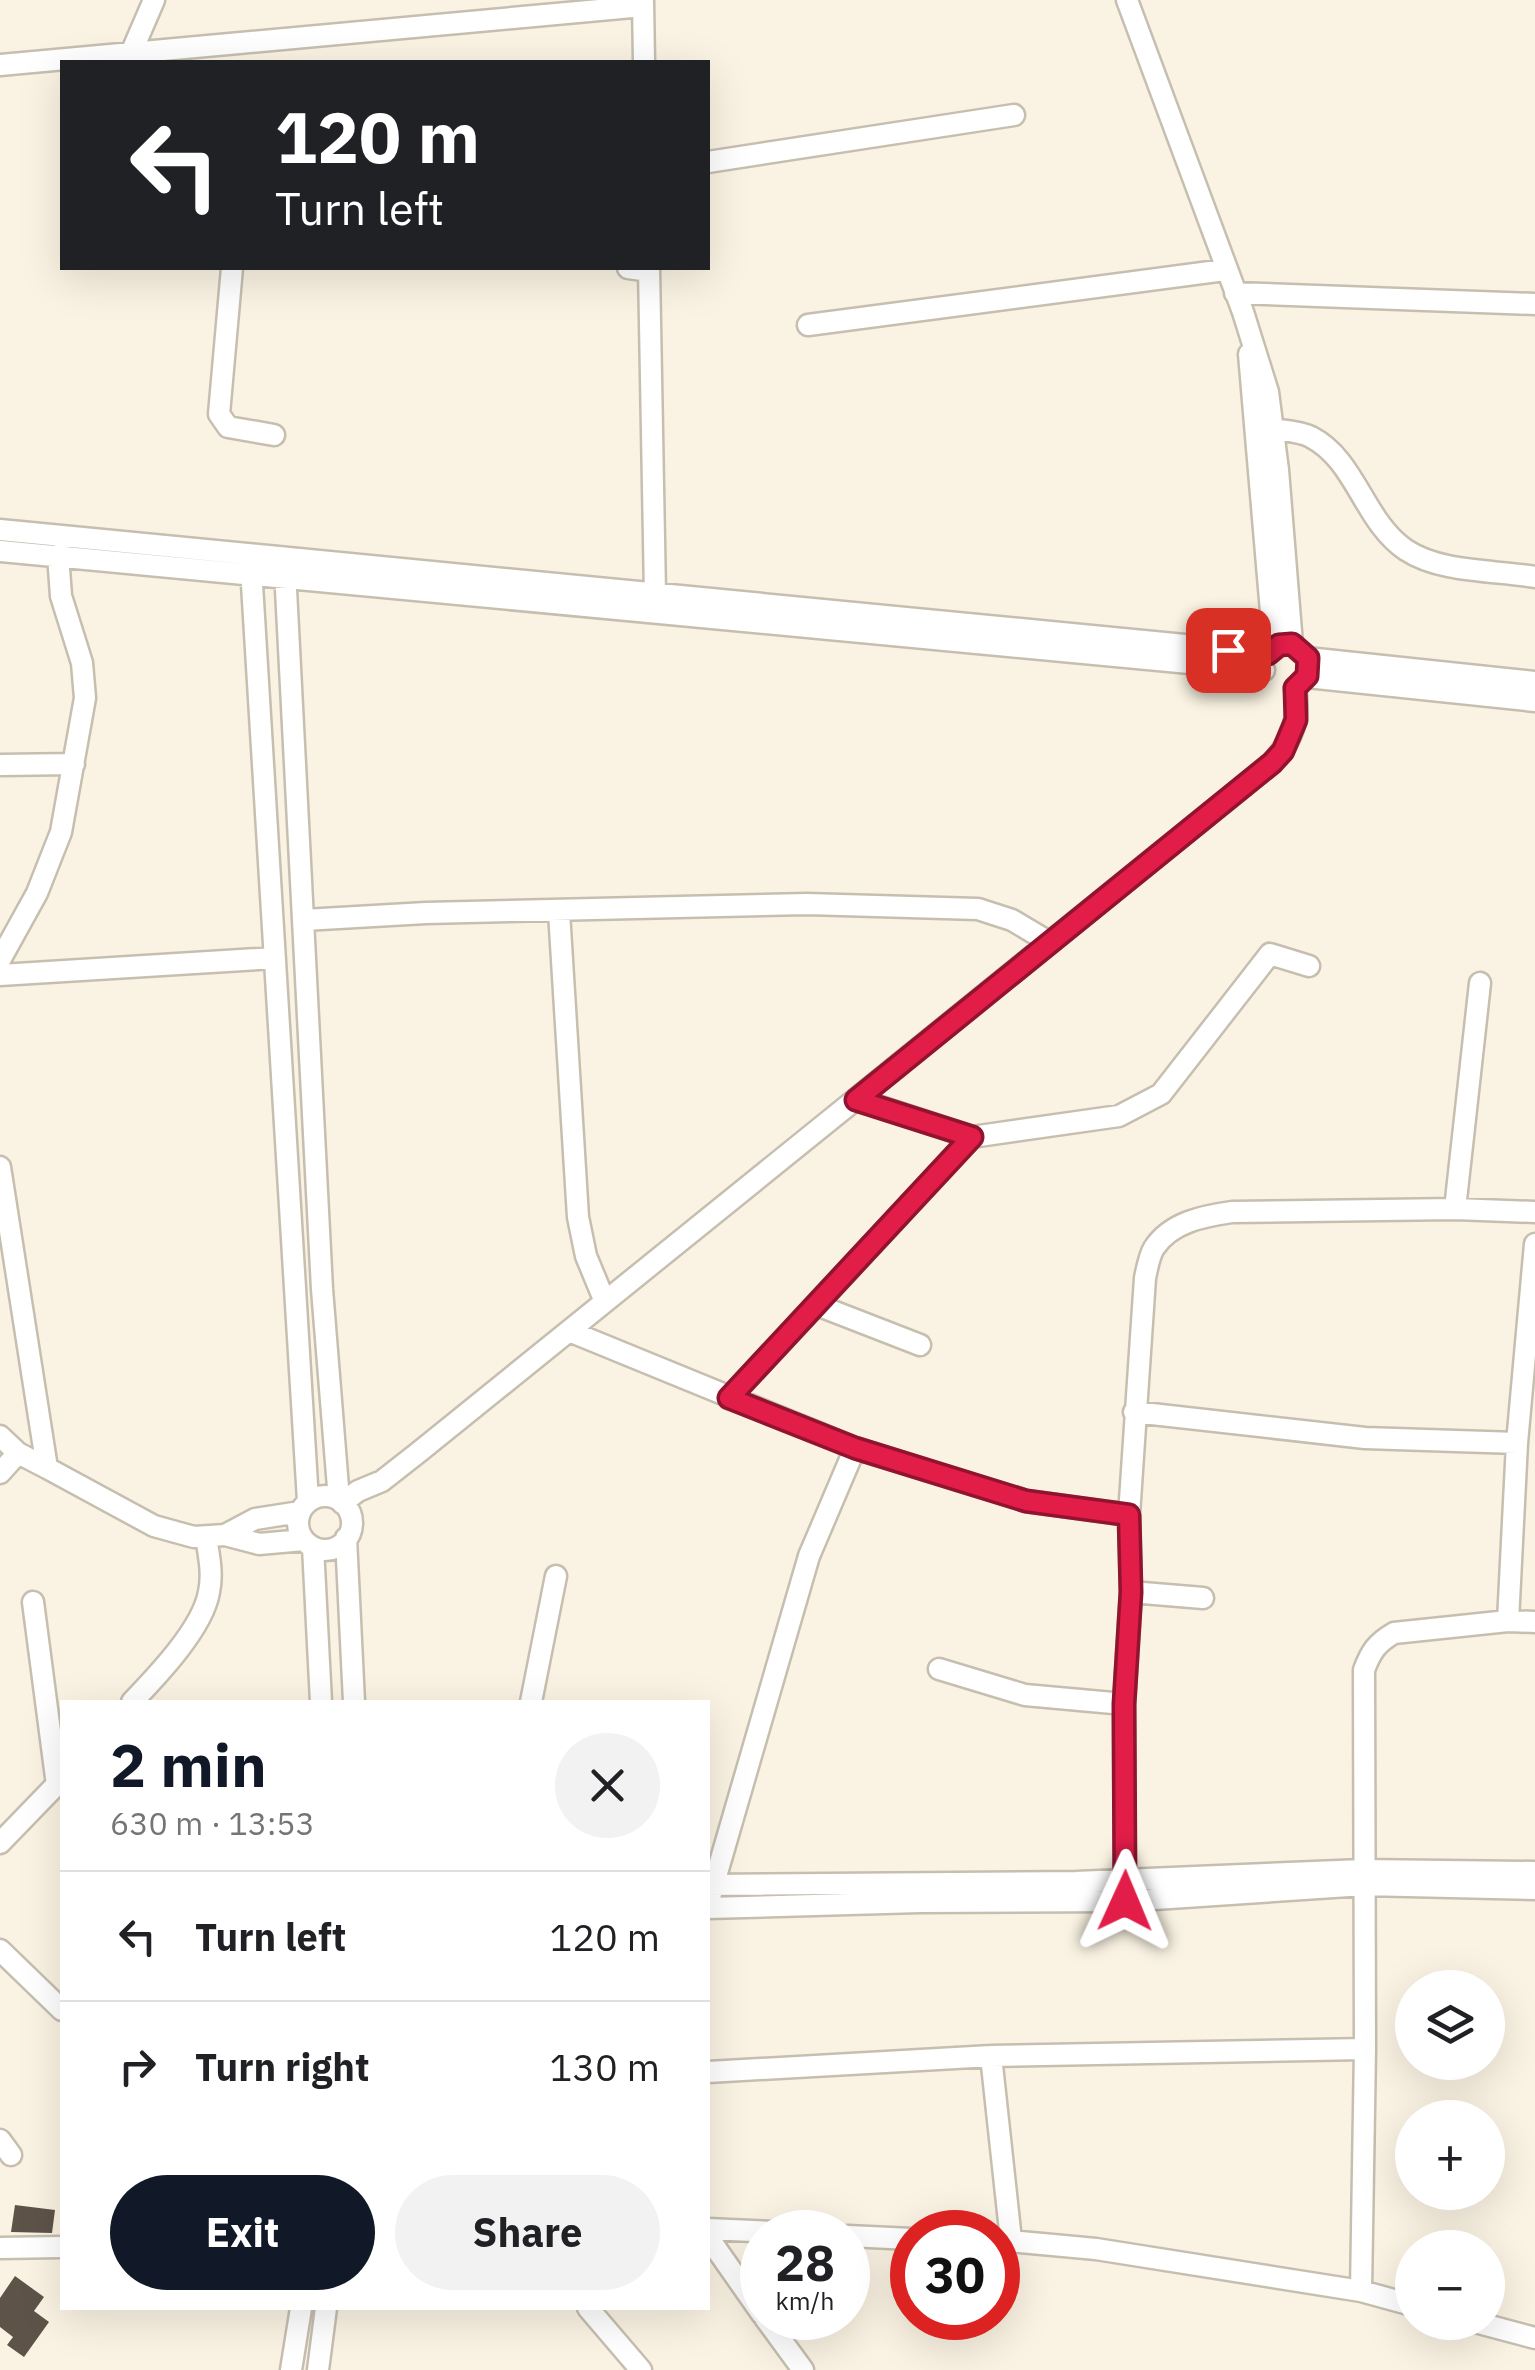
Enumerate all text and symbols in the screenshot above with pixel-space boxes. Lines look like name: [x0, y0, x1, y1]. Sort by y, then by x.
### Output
text: 120 m: [275, 91, 480, 182]
icon: left: [110, 100, 240, 230]
text: Turn left: [275, 179, 444, 237]
pin: [1186, 608, 1271, 693]
icon: arrive: [1201, 623, 1256, 678]
text: 2 min: [110, 1725, 267, 1804]
button: close: [555, 1733, 660, 1838]
text: 630 m · 13:53: [110, 1802, 315, 1844]
position arrow: [1073, 1849, 1177, 1953]
icon: left: [110, 1909, 165, 1964]
text: Turn left: [195, 1912, 346, 1961]
text: 120 m: [549, 1912, 660, 1961]
map controls: [1395, 1970, 1505, 2340]
button: layers: [1395, 1970, 1505, 2080]
icon: right: [110, 2039, 165, 2094]
text: Turn right: [195, 2042, 370, 2091]
text: 130 m: [549, 2042, 660, 2091]
button: +: [1395, 2100, 1505, 2210]
button: Exit: [110, 2175, 375, 2290]
button: Share: [395, 2175, 660, 2290]
speed limit sign: 30: [890, 2210, 1020, 2340]
text: 28: [775, 2230, 835, 2295]
button: −: [1395, 2230, 1505, 2340]
text: km/h: [776, 2284, 834, 2317]

